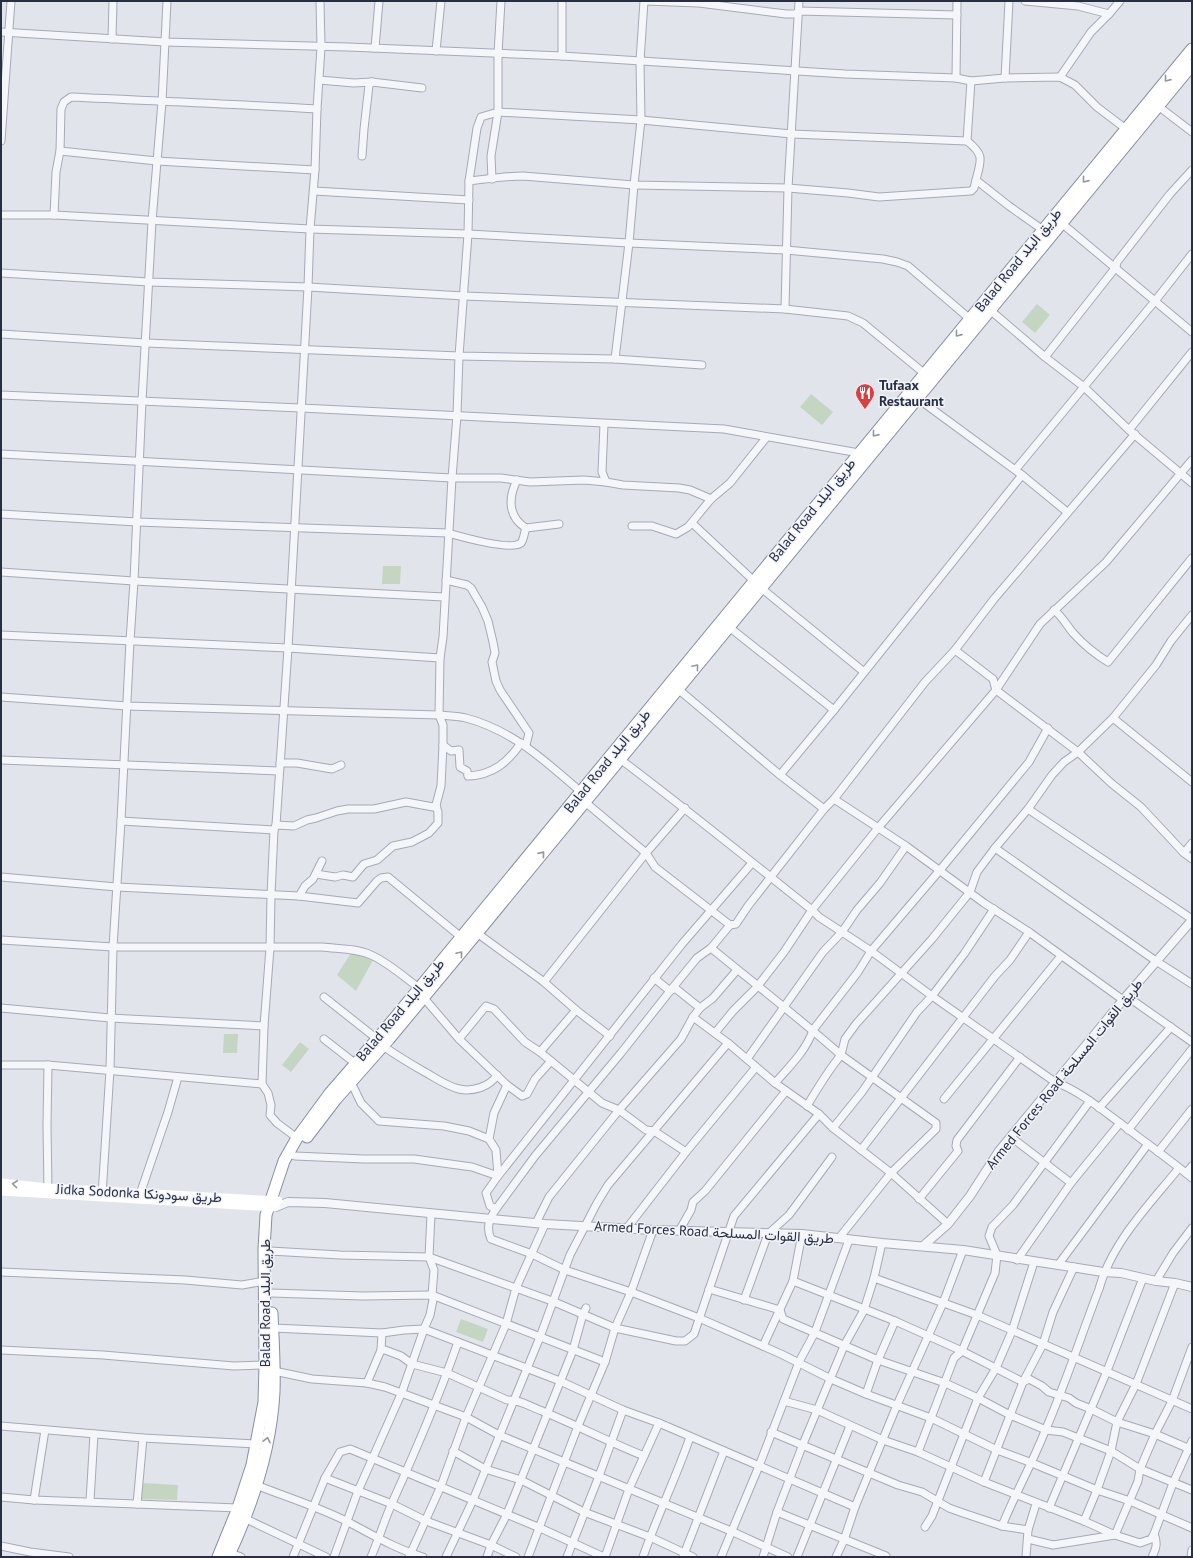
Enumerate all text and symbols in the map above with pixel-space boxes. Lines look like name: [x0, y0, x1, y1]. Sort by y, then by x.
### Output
one-way arrow: [1165, 75, 1172, 82]
one-way arrow: [1082, 175, 1089, 182]
street label: Balad Road طريق البلد: [971, 204, 1065, 316]
one-way arrow: [955, 329, 962, 337]
place label: Tufaax Restaurant: [879, 376, 944, 410]
restaurant icon: Tufaax Restaurant: [854, 382, 876, 410]
one-way arrow: [872, 430, 879, 437]
street label: Balad Road طريق البلد: [765, 454, 859, 566]
one-way arrow: [691, 664, 698, 671]
street label: Balad Road طريق البلد: [560, 705, 654, 817]
one-way arrow: [538, 851, 545, 858]
one-way arrow: [455, 952, 462, 959]
street label: Balad Road طريق البلد: [352, 955, 448, 1065]
street label: Armed Forces Road طريق القوات المسلحة: [982, 975, 1146, 1173]
one-way arrow: [12, 1180, 18, 1189]
street label: Jidka Sodonka طريق سودونكا: [55, 1180, 222, 1206]
street label: Armed Forces Road طريق القوات المسلحة: [594, 1217, 834, 1247]
street label: Balad Road طريق البلد: [256, 1239, 274, 1367]
one-way arrow: [262, 1437, 270, 1444]

